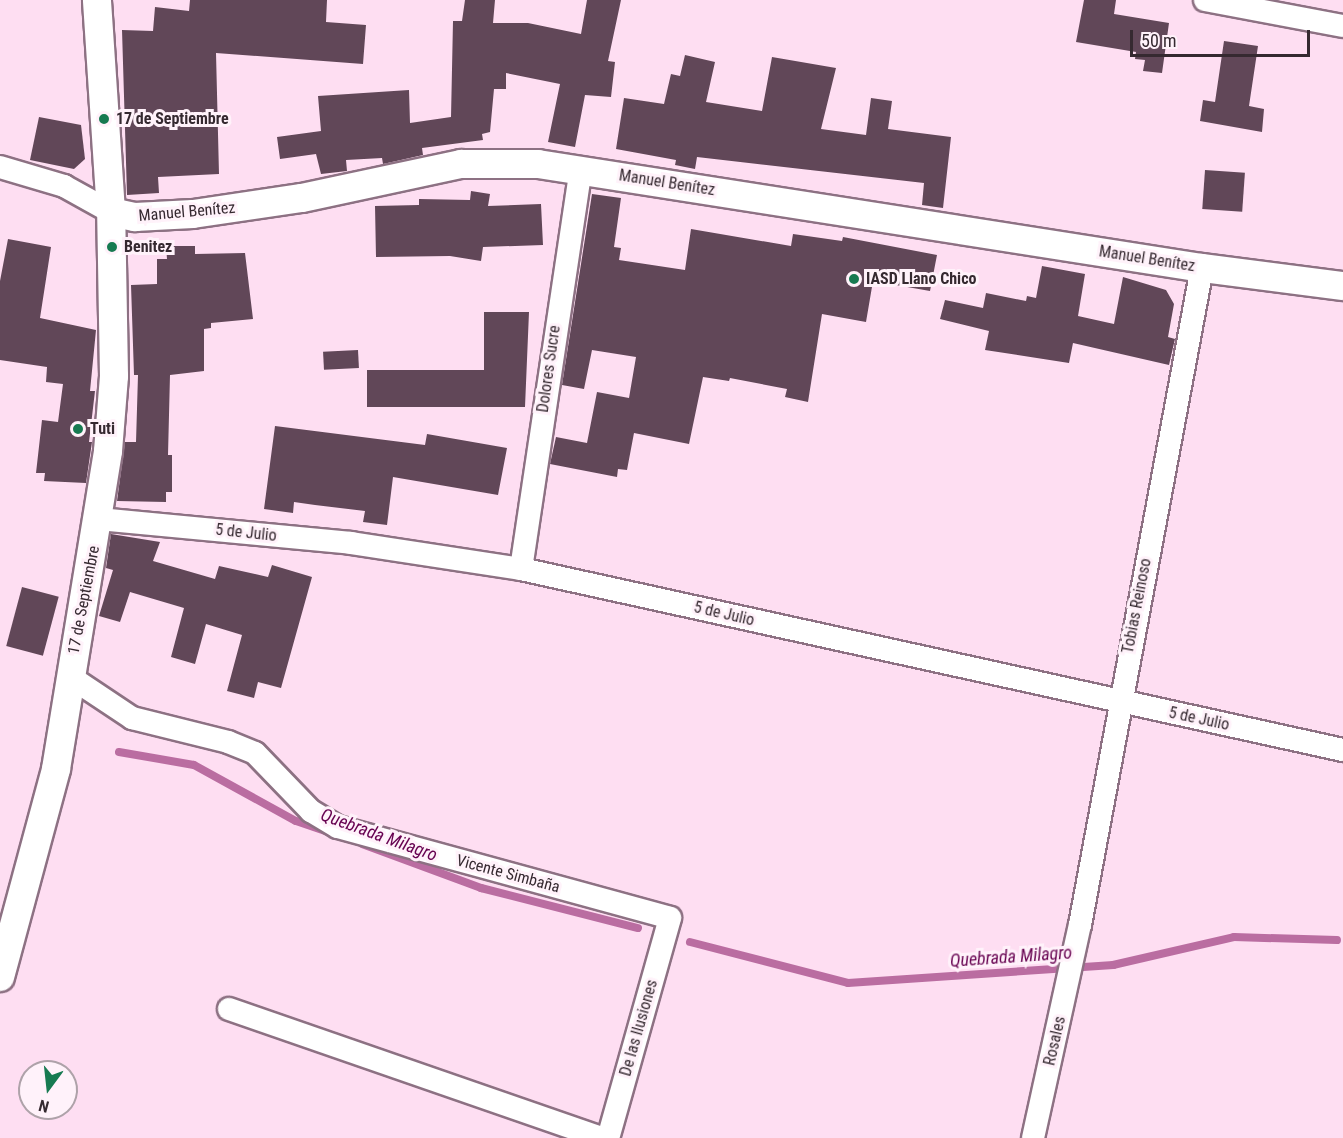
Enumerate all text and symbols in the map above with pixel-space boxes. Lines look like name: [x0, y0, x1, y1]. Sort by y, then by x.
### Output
scale bar: [1133, 18, 1313, 56]
text: 50 m: [1141, 30, 1176, 51]
place label: 17 de Septiembre: [116, 109, 229, 129]
marker: 17 de Septiembre: [97, 112, 111, 126]
street label: Manuel Benítez: [618, 166, 716, 200]
street label: Manuel Benítez: [138, 198, 236, 226]
place label: Benitez: [124, 237, 172, 257]
marker: Benitez: [105, 240, 119, 254]
street label: Manuel Benítez: [1098, 242, 1196, 276]
place label: IASD Llano Chico: [866, 269, 976, 289]
marker: IASD Llano Chico: [847, 272, 861, 286]
street label: Dolores Sucre: [533, 324, 565, 414]
place label: Tuti: [90, 419, 115, 439]
marker: Tuti: [71, 422, 85, 436]
street label: 5 de Julio: [214, 520, 278, 546]
street label: 17 de Septiembre: [64, 544, 104, 656]
street label: Tobias Reinoso: [1118, 557, 1156, 655]
street label: 5 de Julio: [692, 598, 756, 630]
street label: 5 de Julio: [1167, 703, 1231, 735]
water label: Quebrada Milagro: [318, 804, 440, 866]
street label: Vicente Simbaña: [454, 851, 562, 897]
water label: Quebrada Milagro: [949, 942, 1073, 972]
street label: De las Ilusiones: [616, 978, 662, 1078]
street label: Rosales: [1040, 1015, 1070, 1067]
north arrow: [18, 1060, 78, 1120]
text: N: [37, 1095, 51, 1116]

